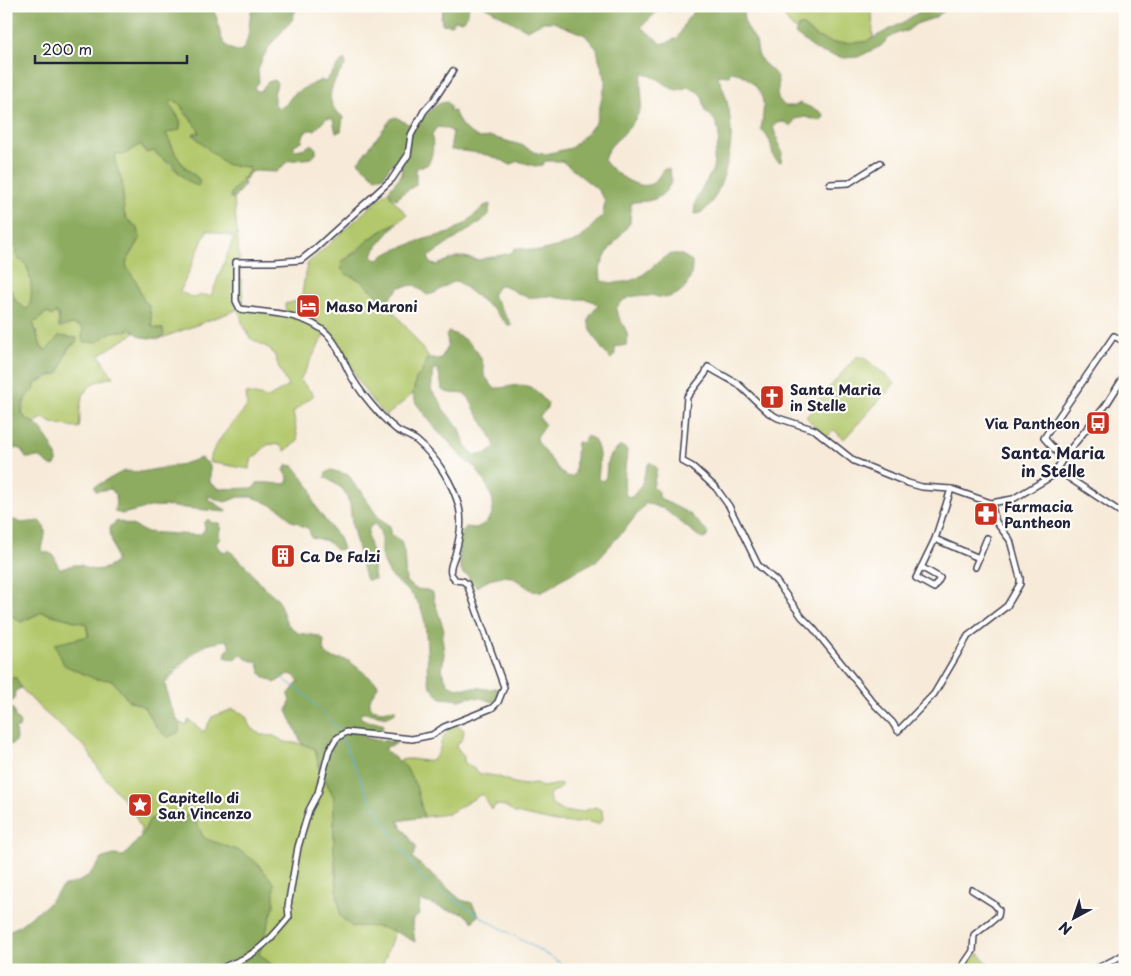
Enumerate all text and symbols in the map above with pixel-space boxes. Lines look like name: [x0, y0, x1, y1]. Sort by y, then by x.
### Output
scale bar: [35, 32, 188, 64]
text: 200 m: [42, 37, 92, 60]
hotel icon: Maso Maroni: [295, 293, 321, 319]
place label: Maso Maroni: [326, 296, 417, 317]
place label: Santa Maria in Stelle: [790, 379, 881, 416]
church icon: Santa Maria in Stelle: [759, 384, 785, 410]
bus stop icon: Via Pantheon: [1085, 410, 1111, 436]
place label: Via Pantheon: [985, 413, 1080, 434]
district label: Santa Maria in Stelle: [1001, 440, 1105, 482]
place label: Farmacia Pantheon: [1004, 496, 1074, 533]
pharmacy icon: Farmacia Pantheon: [973, 501, 999, 527]
building icon: Ca De Falzi: [270, 543, 296, 569]
place label: Ca De Falzi: [300, 546, 380, 567]
place label: Capitello di San Vincenzo: [158, 787, 252, 824]
place icon: Capitello di San Vincenzo: [127, 792, 153, 818]
north arrow: [1048, 894, 1098, 944]
text: N: [1054, 917, 1076, 940]

